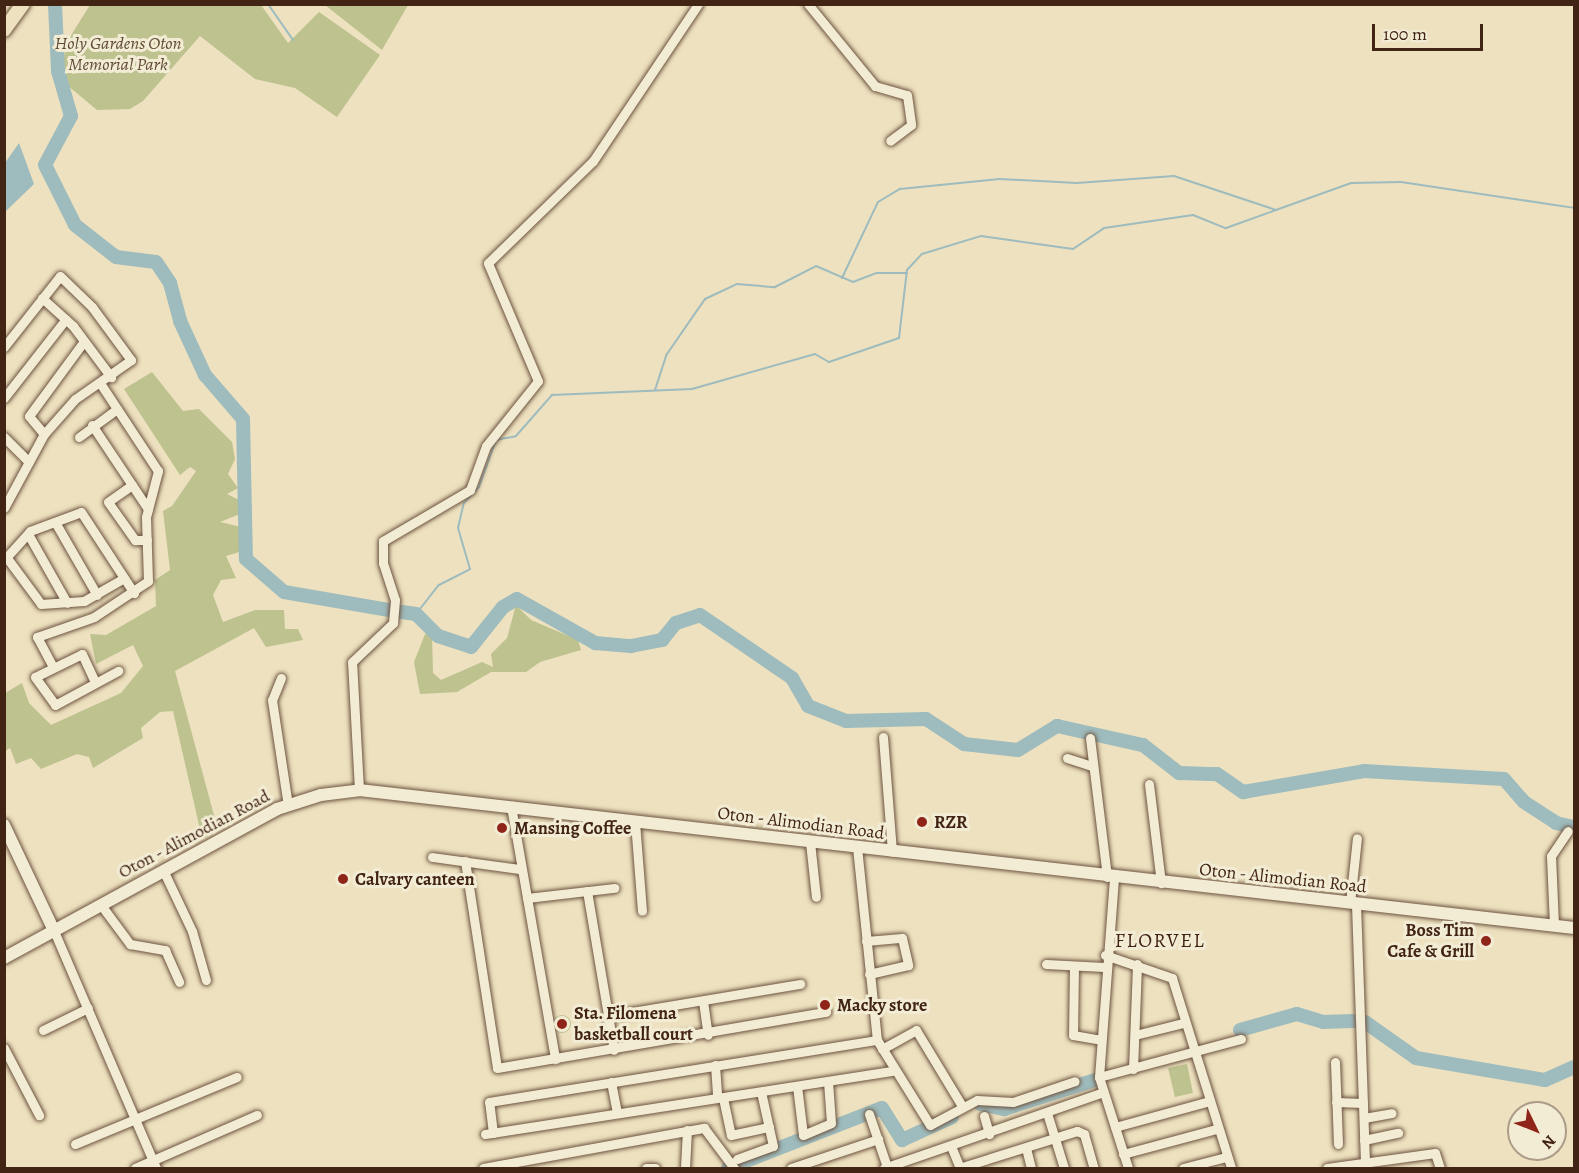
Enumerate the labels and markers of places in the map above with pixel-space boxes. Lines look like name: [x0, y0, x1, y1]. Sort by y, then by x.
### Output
place label: RZR: [934, 811, 968, 833]
marker: RZR: [915, 815, 929, 829]
place label: Mansing Coffee: [514, 817, 631, 839]
marker: Mansing Coffee: [495, 821, 509, 835]
place label: Calvary canteen: [355, 868, 475, 890]
marker: Calvary canteen: [336, 872, 350, 886]
place label: Boss Tim Cafe & Grill: [1387, 920, 1474, 962]
marker: Boss Tim Cafe & Grill: [1479, 934, 1493, 948]
place label: Macky store: [837, 994, 927, 1016]
marker: Macky store: [818, 998, 832, 1012]
place label: Sta. Filomena basketball court: [574, 1003, 693, 1046]
marker: Sta. Filomena basketball court: [555, 1017, 569, 1031]

